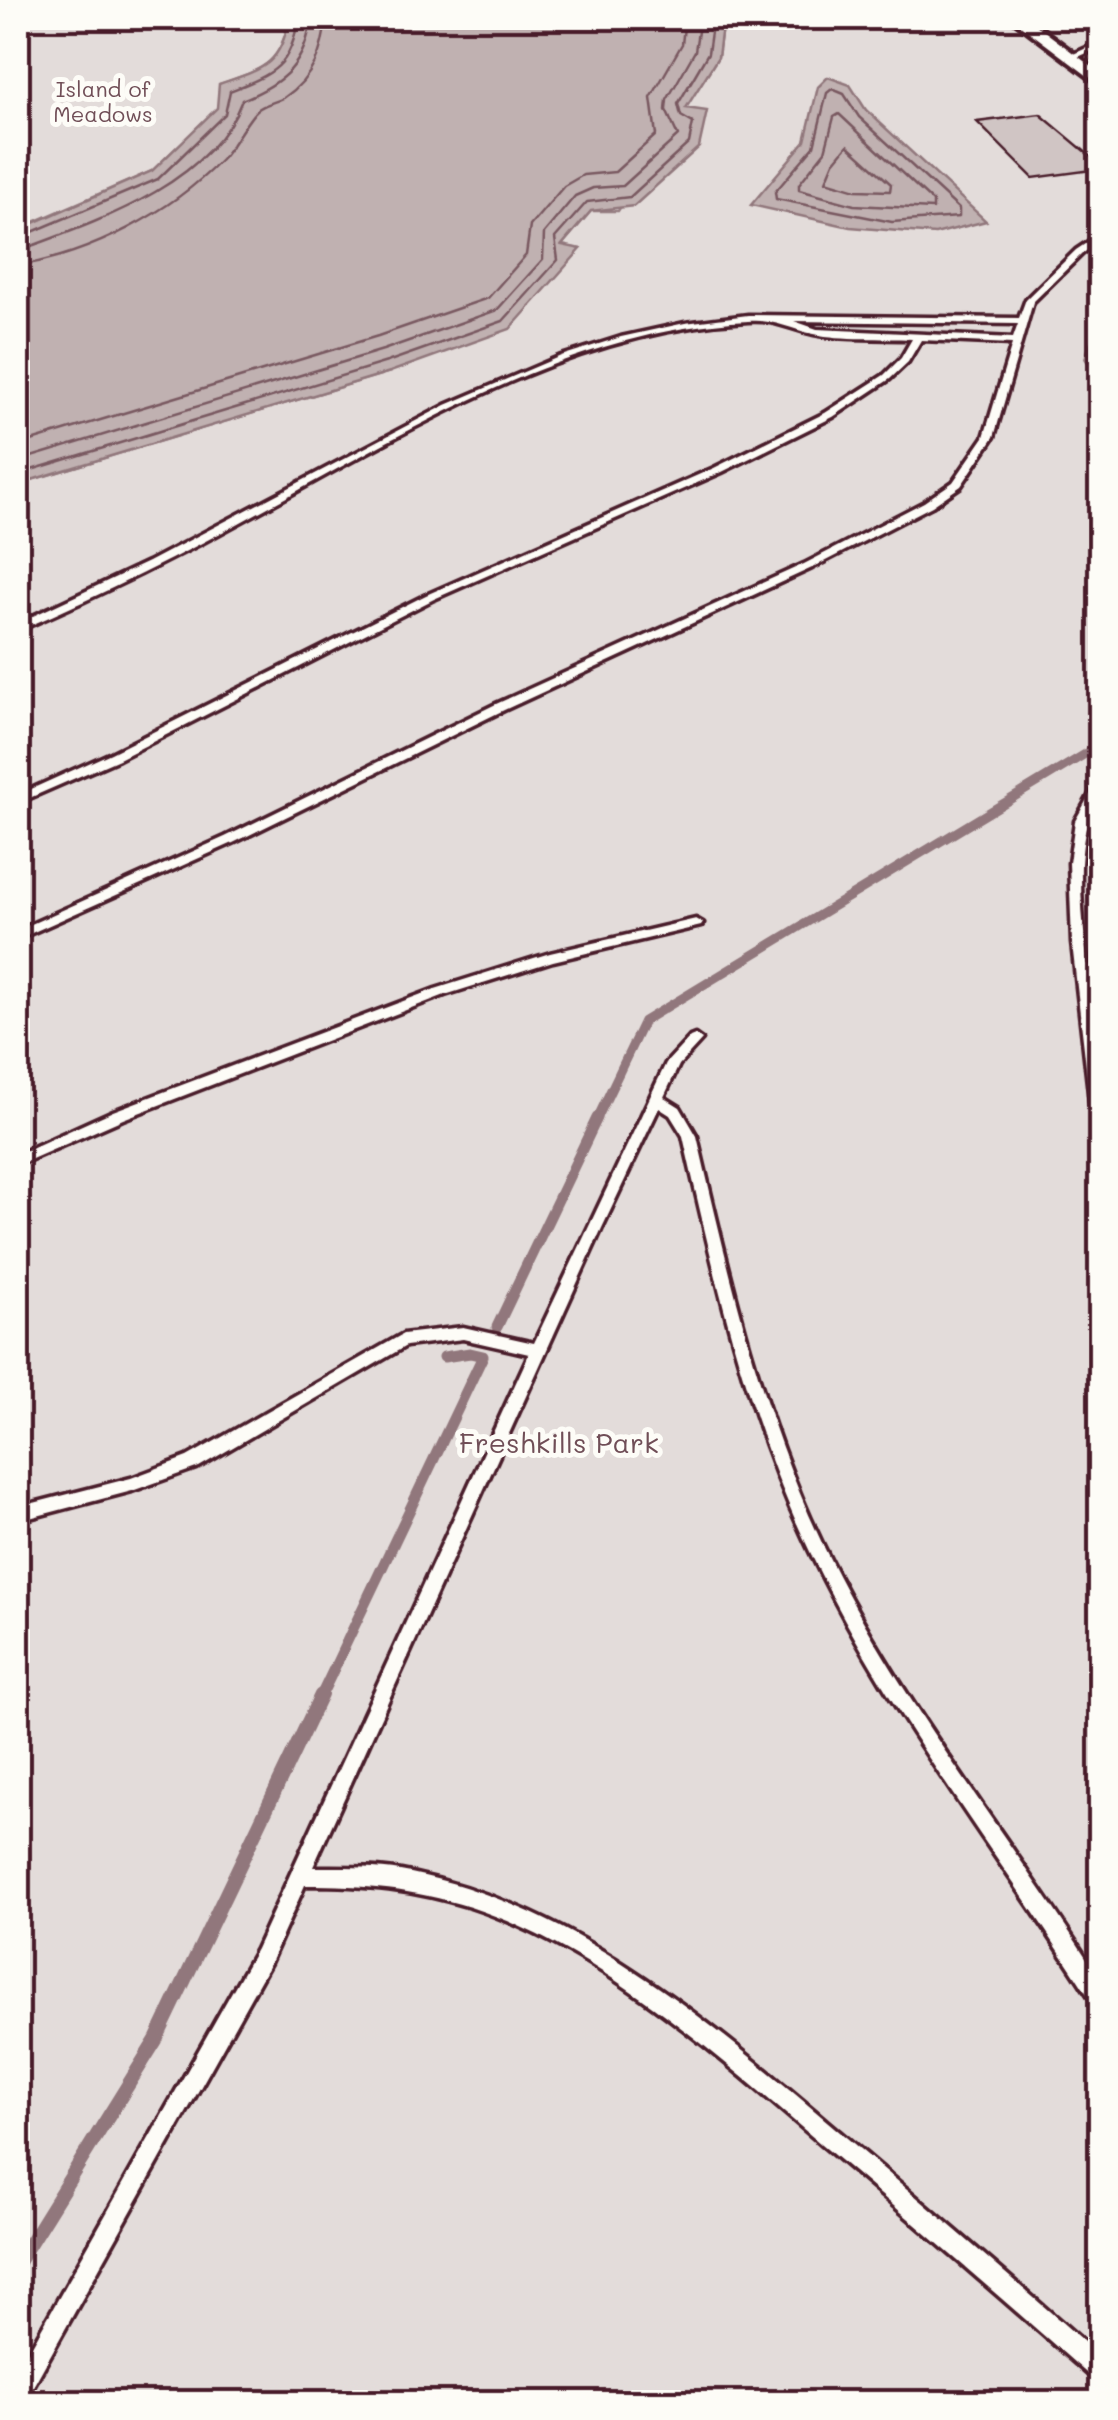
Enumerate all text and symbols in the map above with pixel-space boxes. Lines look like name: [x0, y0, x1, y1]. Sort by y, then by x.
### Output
park label: Island of Meadows: [53, 74, 153, 128]
park label: Freshkills Park: [459, 1424, 659, 1460]

